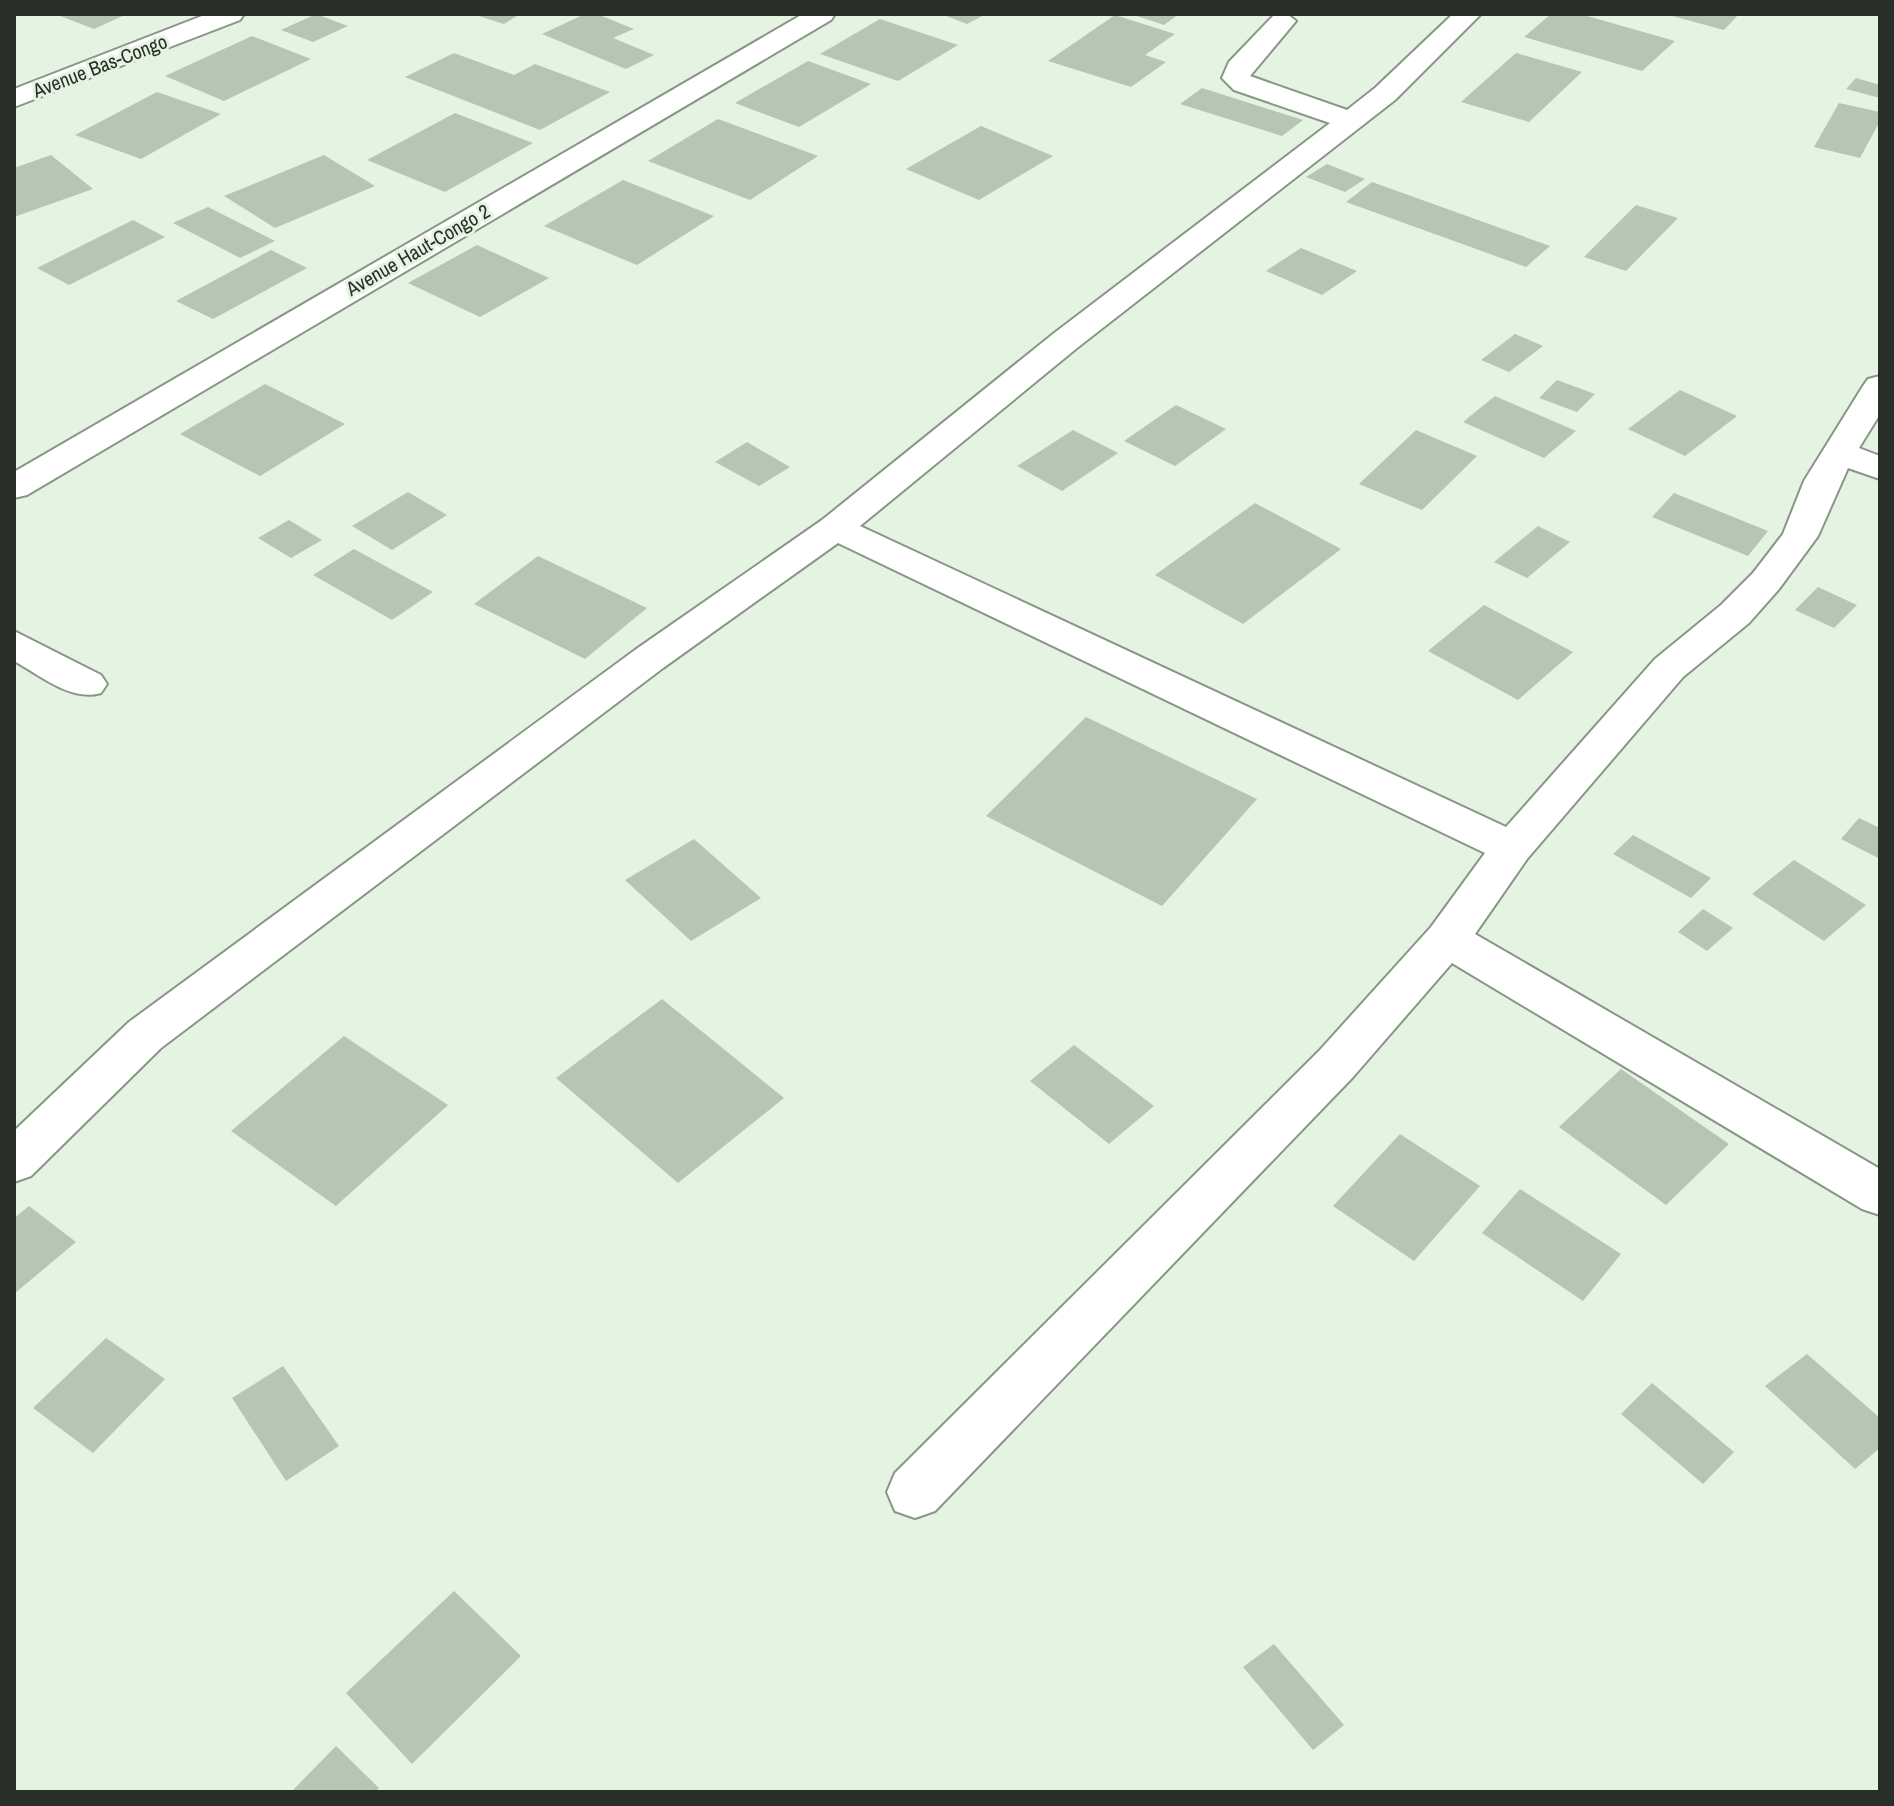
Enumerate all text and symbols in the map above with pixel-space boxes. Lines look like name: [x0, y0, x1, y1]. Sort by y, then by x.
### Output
street label: Avenue Bas-Congo: [28, 27, 171, 104]
street label: Avenue Haut-Congo 2: [340, 197, 495, 302]

